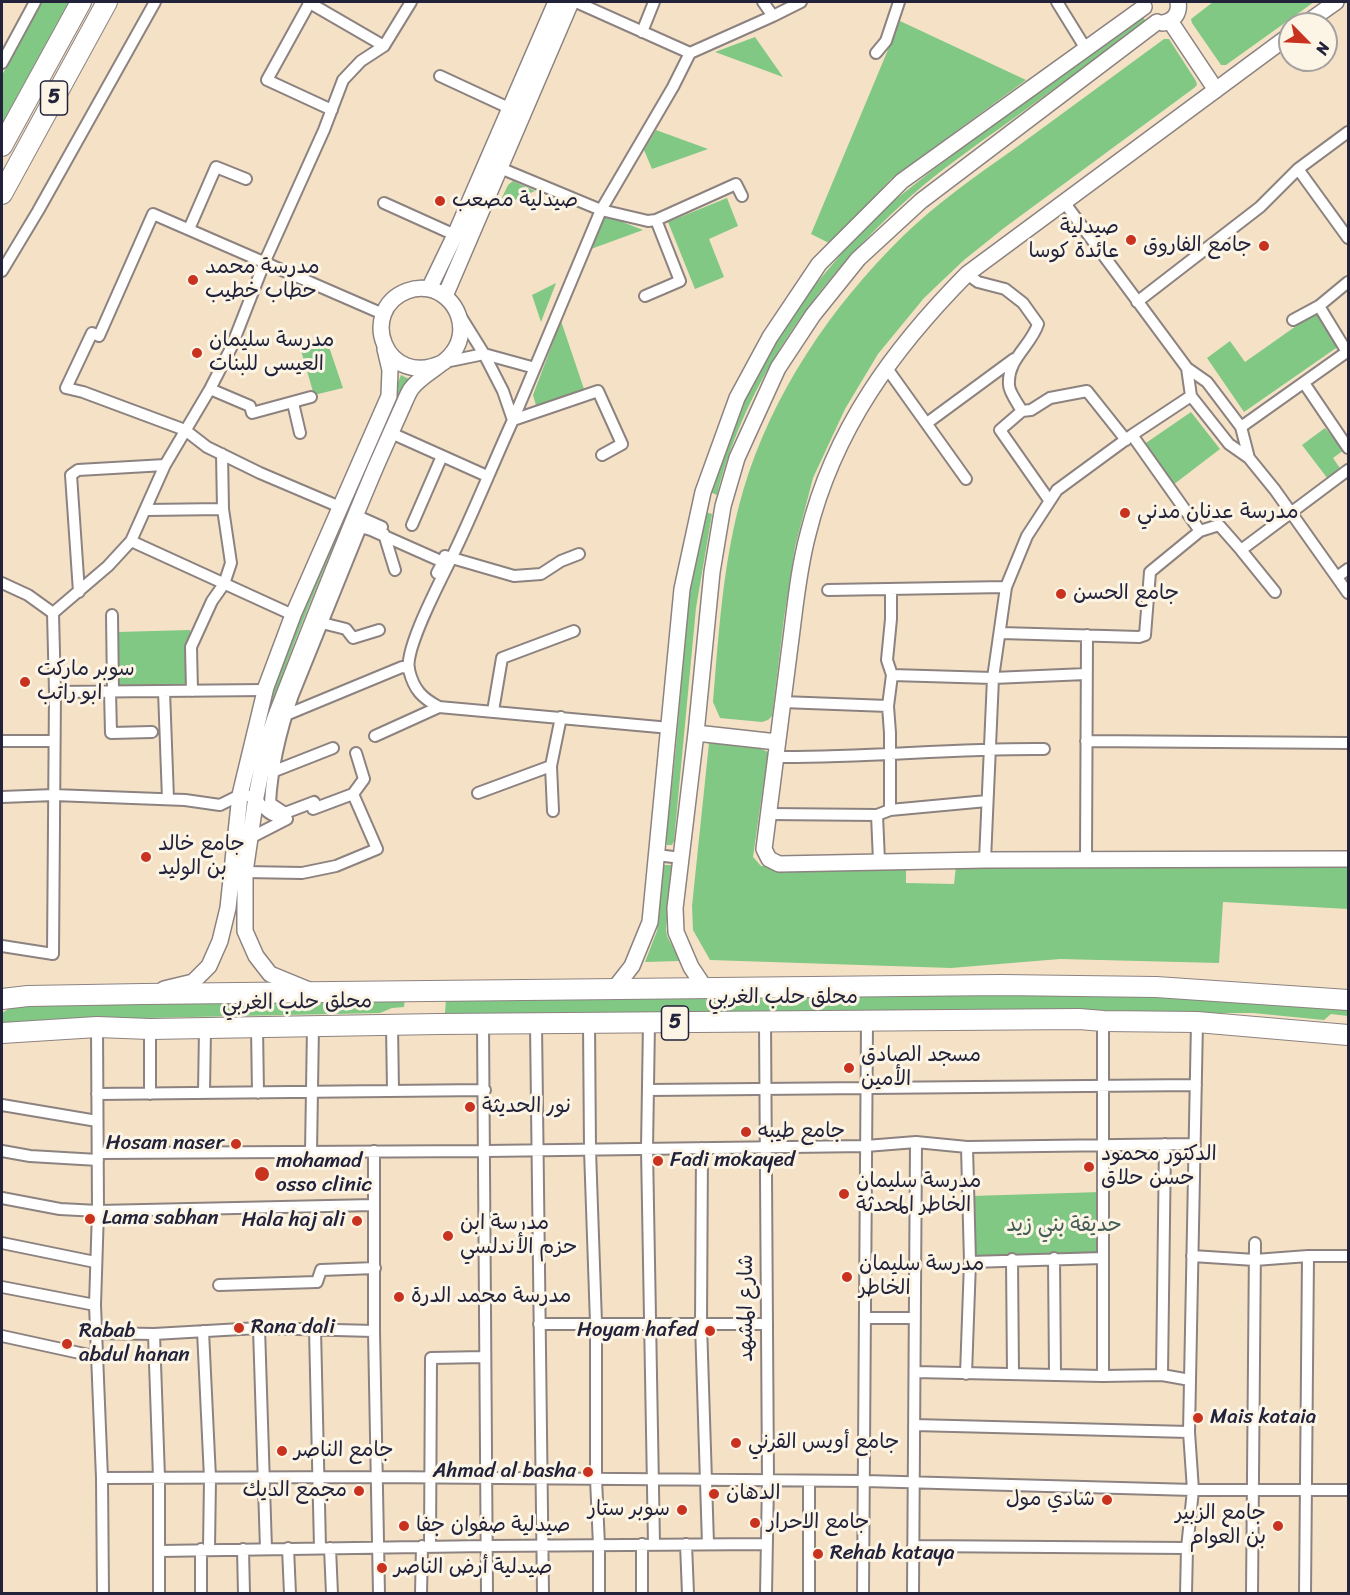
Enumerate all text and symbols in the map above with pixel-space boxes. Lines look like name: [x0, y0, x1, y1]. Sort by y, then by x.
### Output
north arrow: [1278, 12, 1338, 72]
text: N: [1308, 38, 1339, 60]
road number: 5: [40, 81, 68, 115]
place label: صيدلية مصعب: [452, 188, 578, 214]
marker: صيدلية مصعب: [433, 194, 447, 208]
place label: صيدلية عائدة كوسا: [1028, 215, 1119, 265]
marker: صيدلية عائدة كوسا: [1124, 233, 1138, 247]
place label: جامع الفاروق: [1143, 233, 1252, 259]
marker: جامع الفاروق: [1257, 239, 1271, 253]
place label: مدرسة محمد حطاب خطيب: [205, 255, 320, 305]
marker: مدرسة محمد حطاب خطيب: [186, 273, 200, 287]
place label: مدرسة سليمان العيسى للبنات: [209, 328, 334, 378]
marker: مدرسة سليمان العيسى للبنات: [190, 346, 204, 360]
place label: مدرسة عدنان مدني: [1137, 500, 1299, 526]
marker: مدرسة عدنان مدني: [1118, 506, 1132, 520]
place label: جامع الحسن: [1073, 581, 1179, 607]
marker: جامع الحسن: [1054, 587, 1068, 601]
place label: سوبر ماركت ابو راتب: [37, 657, 135, 707]
marker: سوبر ماركت ابو راتب: [18, 675, 32, 689]
place label: جامع خالد بن الوليد: [158, 832, 245, 882]
marker: جامع خالد بن الوليد: [139, 850, 153, 864]
street label: محلق حلب الغربي: [708, 985, 858, 1011]
street label: محلق حلب الغربي: [222, 989, 372, 1017]
road number: 5: [662, 1006, 688, 1040]
place label: مسجد الصادق الأمين: [861, 1043, 981, 1093]
marker: مسجد الصادق الأمين: [842, 1061, 856, 1075]
place label: نور الحديثة: [482, 1094, 571, 1120]
marker: نور الحديثة: [463, 1100, 477, 1114]
place label: جامع طيبه: [758, 1119, 845, 1145]
marker: جامع طيبه: [739, 1125, 753, 1139]
place label: Hosam naser: [106, 1131, 224, 1157]
marker: Hosam naser: [229, 1137, 243, 1151]
place label: الدكتور محمود حسن حلاق: [1101, 1142, 1217, 1192]
place label: Fadi mokayed: [670, 1148, 795, 1174]
place label: mohamad osso clinic: [276, 1149, 372, 1199]
marker: Fadi mokayed: [651, 1154, 665, 1168]
marker: الدكتور محمود حسن حلاق: [1082, 1160, 1096, 1174]
marker: mohamad osso clinic: [253, 1165, 271, 1183]
place label: مدرسة سليمان الخاطر المحدثة: [856, 1169, 981, 1219]
marker: مدرسة سليمان الخاطر المحدثة: [837, 1187, 851, 1201]
place label: Lama sabhan: [102, 1206, 219, 1232]
place label: Hala haj ali: [241, 1208, 345, 1234]
place label: مدرسة ابن حزم الأندلسي: [460, 1211, 577, 1261]
marker: Lama sabhan: [83, 1212, 97, 1226]
park label: حديقة بني زيد: [1006, 1213, 1122, 1239]
marker: Hala haj ali: [350, 1214, 364, 1228]
marker: مدرسة ابن حزم الأندلسي: [441, 1229, 455, 1243]
place label: مدرسة سليمان الخاطر: [859, 1252, 984, 1302]
street label: شارع المشهد: [734, 1254, 760, 1362]
marker: مدرسة سليمان الخاطر: [840, 1270, 854, 1284]
place label: مدرسة محمد الدرة: [411, 1284, 571, 1310]
marker: مدرسة محمد الدرة: [392, 1290, 406, 1304]
place label: Rana dali: [251, 1315, 335, 1341]
place label: Hoyam hafed: [577, 1318, 698, 1344]
place label: Rabab abdul hanan: [79, 1319, 190, 1369]
marker: Rana dali: [232, 1321, 246, 1335]
marker: Hoyam hafed: [703, 1324, 717, 1338]
marker: Rabab abdul hanan: [60, 1337, 74, 1351]
place label: Mais kataia: [1210, 1405, 1316, 1431]
marker: Mais kataia: [1191, 1411, 1205, 1425]
place label: جامع أويس القرني: [748, 1430, 899, 1456]
marker: جامع أويس القرني: [729, 1436, 743, 1450]
place label: جامع الناصر: [294, 1438, 394, 1464]
marker: جامع الناصر: [275, 1444, 289, 1458]
place label: Ahmad al basha: [433, 1459, 576, 1485]
marker: Ahmad al basha: [581, 1465, 595, 1479]
place label: مجمع الديك: [243, 1478, 347, 1504]
place label: الدهان: [726, 1481, 780, 1507]
marker: مجمع الديك: [352, 1484, 366, 1498]
marker: الدهان: [707, 1487, 721, 1501]
place label: شادي مول: [1006, 1487, 1095, 1513]
marker: شادي مول: [1100, 1493, 1114, 1507]
place label: سوبر ستار: [588, 1497, 670, 1523]
place label: جامع الزبير بن العوام: [1175, 1501, 1266, 1551]
marker: سوبر ستار: [675, 1503, 689, 1517]
place label: جامع الاحرار: [767, 1510, 870, 1536]
place label: صيدلية صفوان جفا: [416, 1513, 570, 1539]
marker: جامع الاحرار: [748, 1516, 762, 1530]
marker: صيدلية صفوان جفا: [397, 1519, 411, 1533]
marker: جامع الزبير بن العوام: [1271, 1519, 1285, 1533]
place label: Rehab kataya: [830, 1541, 954, 1567]
marker: Rehab kataya: [811, 1547, 825, 1561]
place label: صيدلية أرض الناصر: [394, 1555, 552, 1581]
marker: صيدلية أرض الناصر: [375, 1561, 389, 1575]

